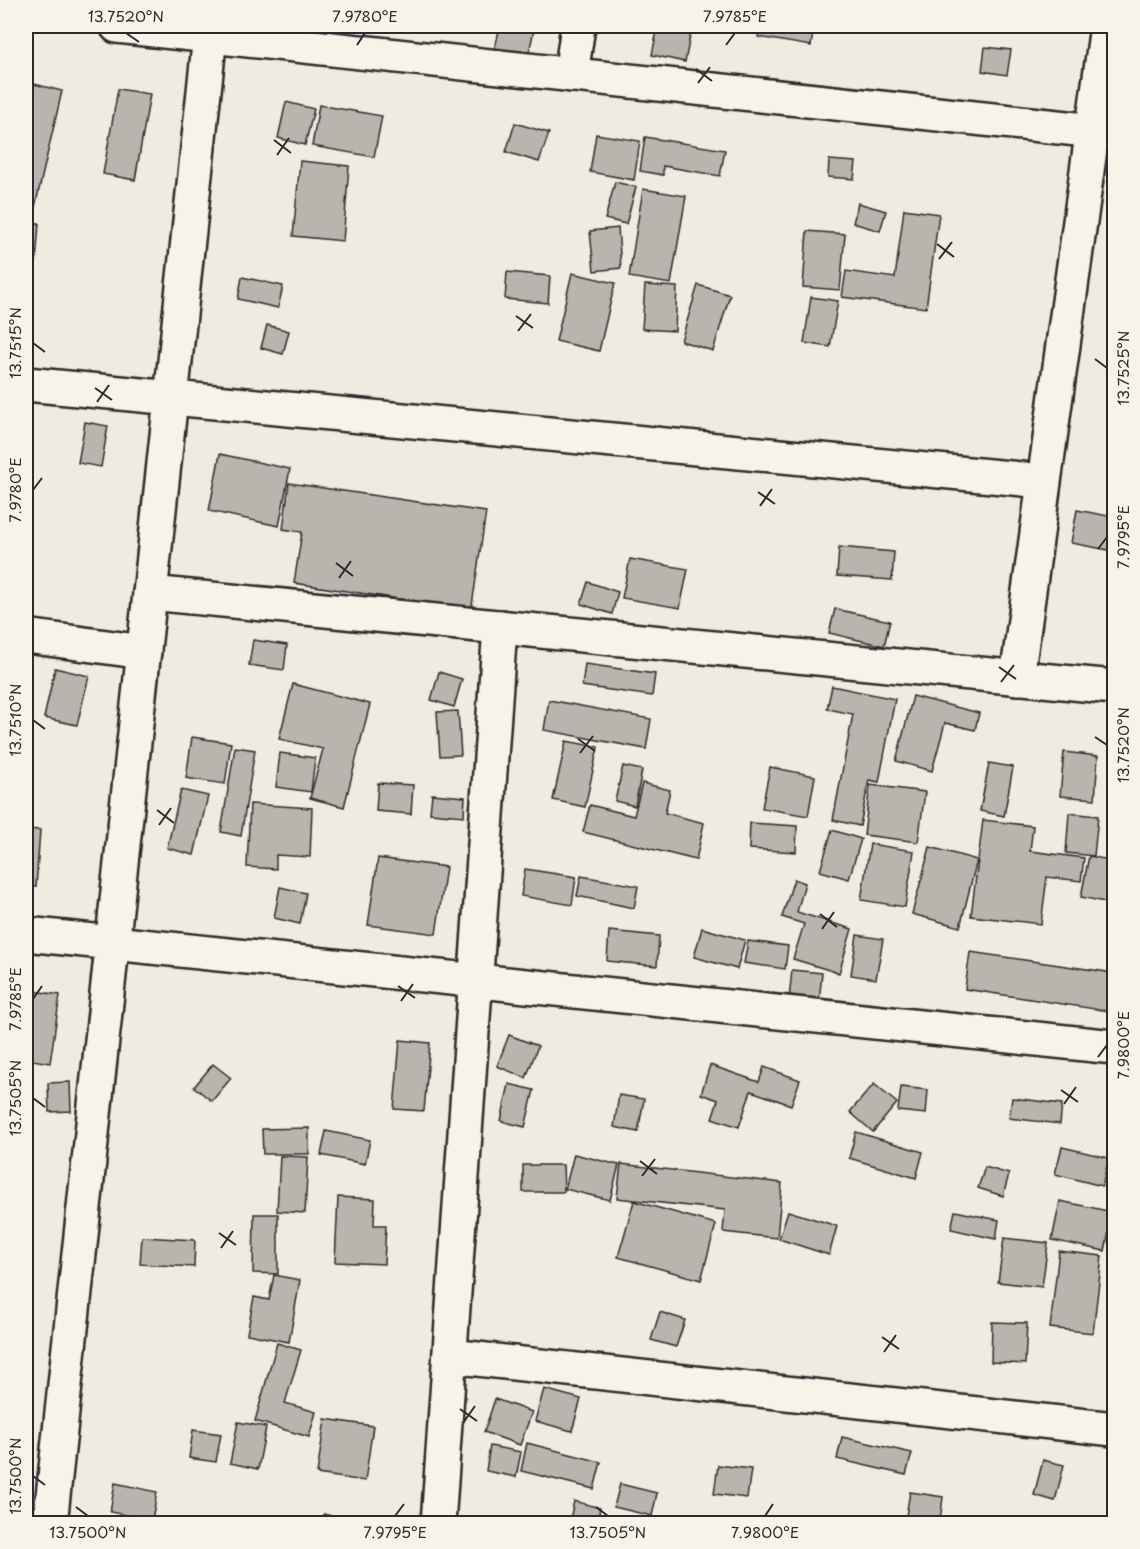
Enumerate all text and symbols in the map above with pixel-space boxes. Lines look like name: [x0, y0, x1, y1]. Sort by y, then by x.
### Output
text: 13.7520°N: [88, 4, 164, 27]
text: 7.9780°E: [332, 4, 398, 27]
text: 7.9785°E: [703, 4, 767, 27]
text: 13.7515°N: [3, 307, 26, 379]
text: 13.7525°N: [1111, 331, 1134, 405]
text: 7.9780°E: [3, 457, 26, 523]
text: 7.9795°E: [1111, 505, 1134, 569]
text: 13.7510°N: [3, 683, 26, 757]
text: 13.7520°N: [1111, 707, 1134, 783]
text: 7.9785°E: [3, 967, 26, 1031]
text: 7.9800°E: [1111, 1011, 1134, 1079]
text: 13.7505°N: [3, 1060, 26, 1136]
text: 13.7500°N: [3, 1437, 26, 1515]
text: 13.7500°N: [49, 1520, 127, 1543]
text: 7.9795°E: [363, 1520, 427, 1543]
text: 13.7505°N: [570, 1520, 646, 1543]
text: 7.9800°E: [731, 1520, 799, 1543]

